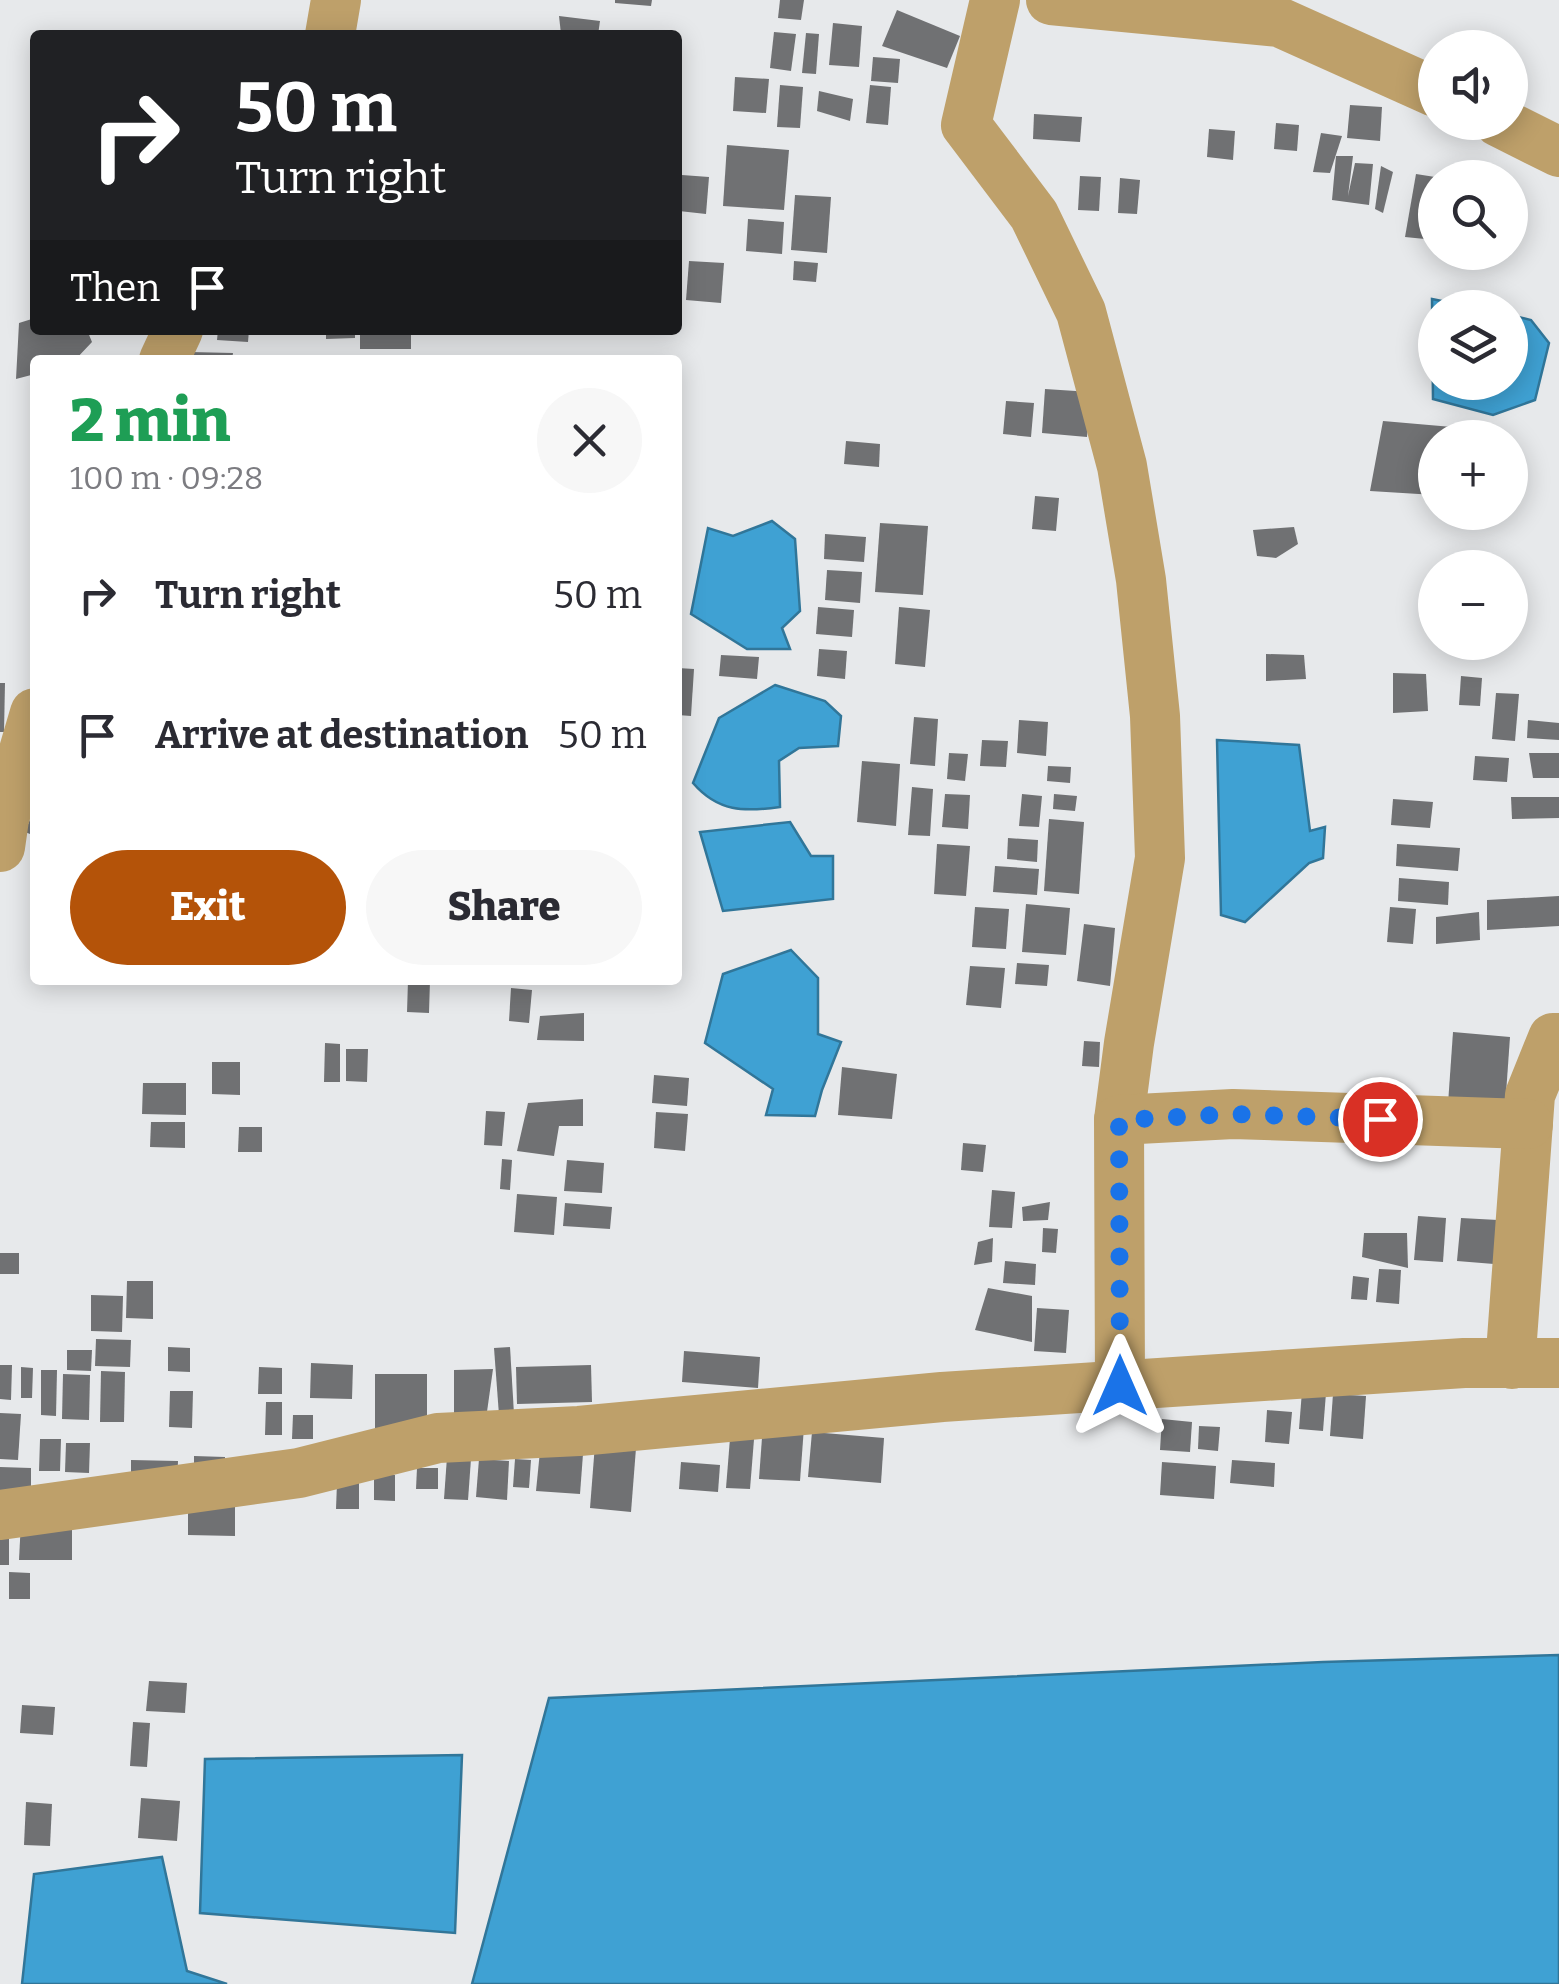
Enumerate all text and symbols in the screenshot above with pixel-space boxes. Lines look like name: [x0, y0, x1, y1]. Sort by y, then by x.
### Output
map controls: [1418, 30, 1528, 660]
button: sound: [1418, 30, 1528, 140]
text: 50 m: [235, 66, 397, 150]
icon: right: [70, 70, 200, 200]
text: Turn right: [235, 151, 447, 205]
button: search: [1418, 160, 1528, 270]
icon: arrive: [180, 260, 235, 315]
text: Then: [70, 265, 160, 311]
button: layers: [1418, 290, 1528, 400]
text: 2 min: [70, 385, 230, 457]
button: close: [537, 388, 642, 493]
button: +: [1418, 420, 1528, 530]
text: 100 m · 09:28: [70, 459, 263, 497]
button: −: [1418, 550, 1528, 660]
icon: right: [70, 568, 125, 623]
text: Turn right: [155, 572, 341, 618]
text: 50 m: [553, 572, 642, 618]
icon: arrive: [70, 708, 125, 763]
text: Arrive at destination: [155, 712, 528, 758]
text: 50 m: [558, 712, 647, 758]
button: Exit: [70, 850, 346, 965]
button: Share: [366, 850, 642, 965]
pin: [1338, 1077, 1423, 1162]
icon: arrive: [1353, 1092, 1408, 1147]
position arrow: [1068, 1334, 1172, 1438]

